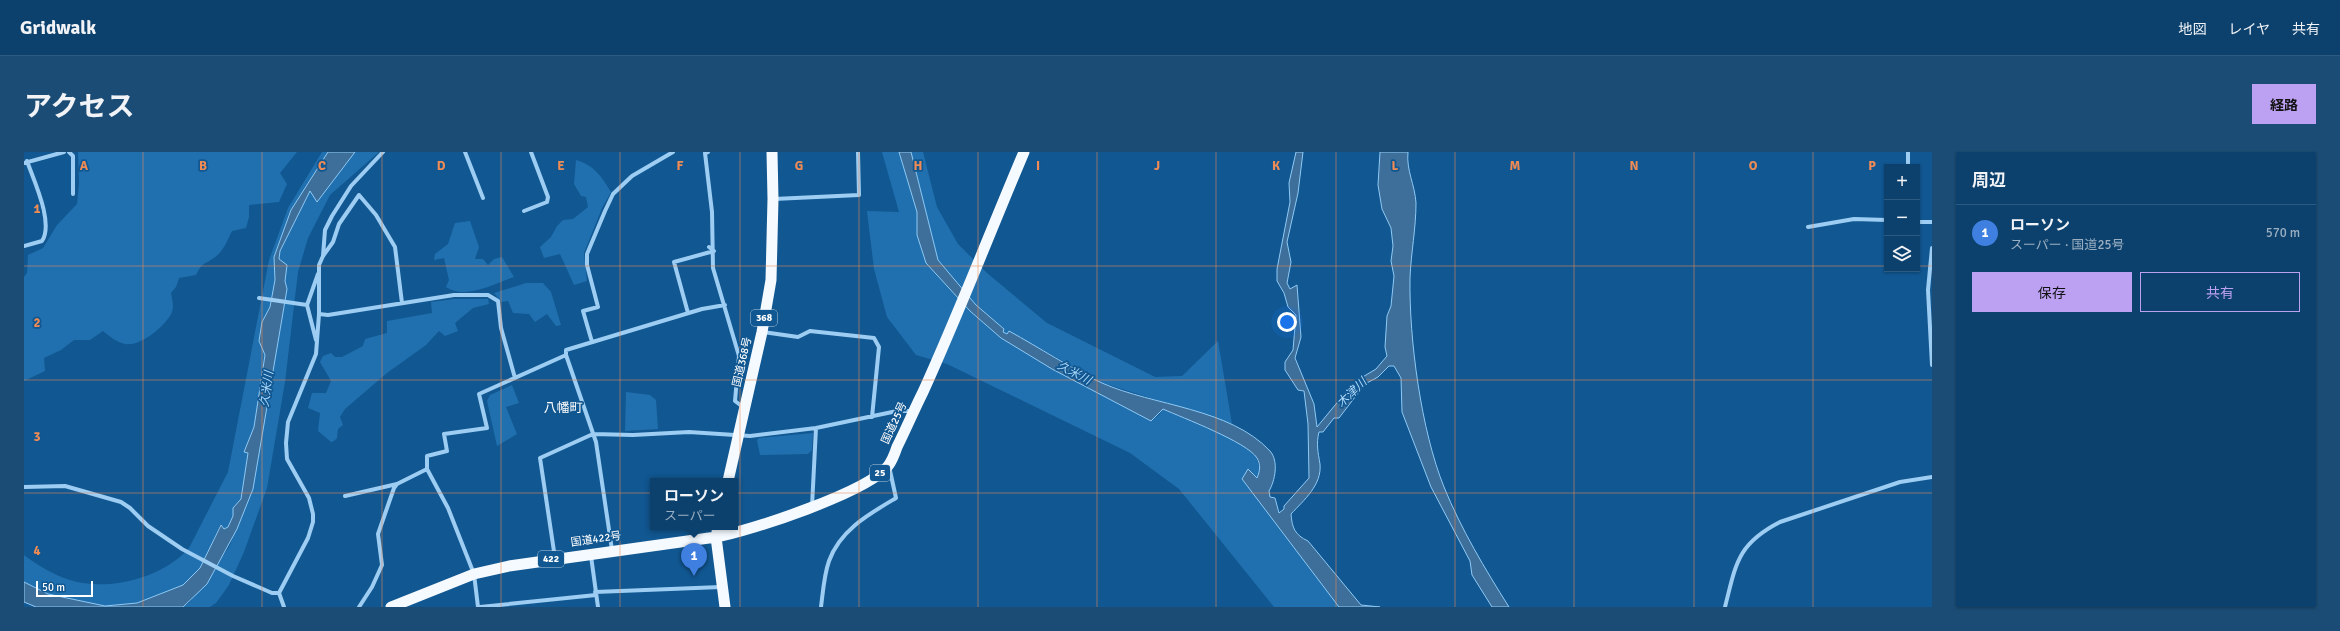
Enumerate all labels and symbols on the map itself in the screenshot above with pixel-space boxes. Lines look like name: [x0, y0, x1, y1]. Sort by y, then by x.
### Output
text: A: [80, 158, 89, 174]
text: B: [199, 158, 207, 174]
text: C: [318, 158, 326, 174]
text: D: [437, 158, 446, 174]
text: E: [557, 158, 565, 174]
text: F: [677, 158, 684, 174]
text: G: [795, 158, 803, 174]
text: H: [914, 158, 922, 174]
text: I: [1036, 158, 1040, 174]
text: J: [1154, 158, 1160, 174]
text: K: [1272, 158, 1280, 174]
text: L: [1392, 158, 1399, 174]
text: M: [1510, 158, 1521, 174]
text: N: [1629, 158, 1639, 174]
text: O: [1749, 158, 1758, 174]
text: P: [1868, 158, 1876, 174]
text: 1: [33, 201, 41, 217]
road number: 368: [751, 310, 777, 326]
your location: [1277, 312, 1297, 332]
text: 2: [33, 315, 41, 331]
street label: 国道368号: [730, 336, 754, 388]
water label: 久米川: [1055, 358, 1095, 389]
water label: 久米川: [257, 368, 277, 408]
water label: 木津川: [1334, 374, 1372, 411]
district label: 八幡町: [543, 400, 583, 416]
street label: 国道25号: [879, 400, 909, 446]
text: 3: [33, 429, 41, 445]
road number: 25: [870, 465, 890, 481]
street label: 国道422号: [570, 529, 622, 549]
text: 4: [33, 543, 41, 559]
pin: 1: [681, 543, 707, 576]
road number: 422: [538, 551, 564, 567]
scale bar: [36, 579, 93, 598]

